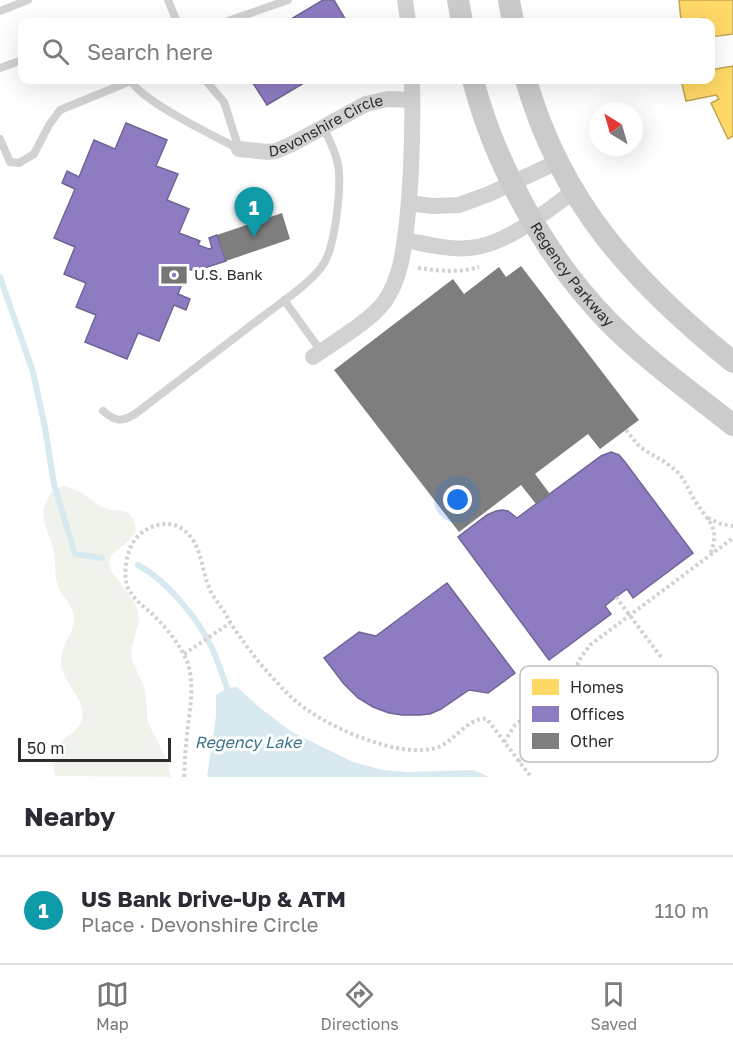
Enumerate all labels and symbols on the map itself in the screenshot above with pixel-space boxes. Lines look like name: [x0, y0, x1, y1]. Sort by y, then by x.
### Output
street label: Devonshire Circle: [268, 90, 385, 160]
north arrow: [589, 102, 643, 156]
pin: 1: [234, 188, 274, 237]
street label: Regency Parkway: [527, 218, 619, 330]
bank icon: U.S. Bank: [159, 260, 189, 290]
place label: U.S. Bank: [194, 265, 263, 283]
your location: [443, 485, 472, 514]
legend: [520, 666, 718, 762]
text: Homes: [570, 677, 624, 697]
text: Offices: [570, 704, 624, 724]
text: Other: [570, 731, 614, 751]
water label: Regency Lake: [195, 732, 303, 752]
scale bar: [18, 735, 171, 762]

